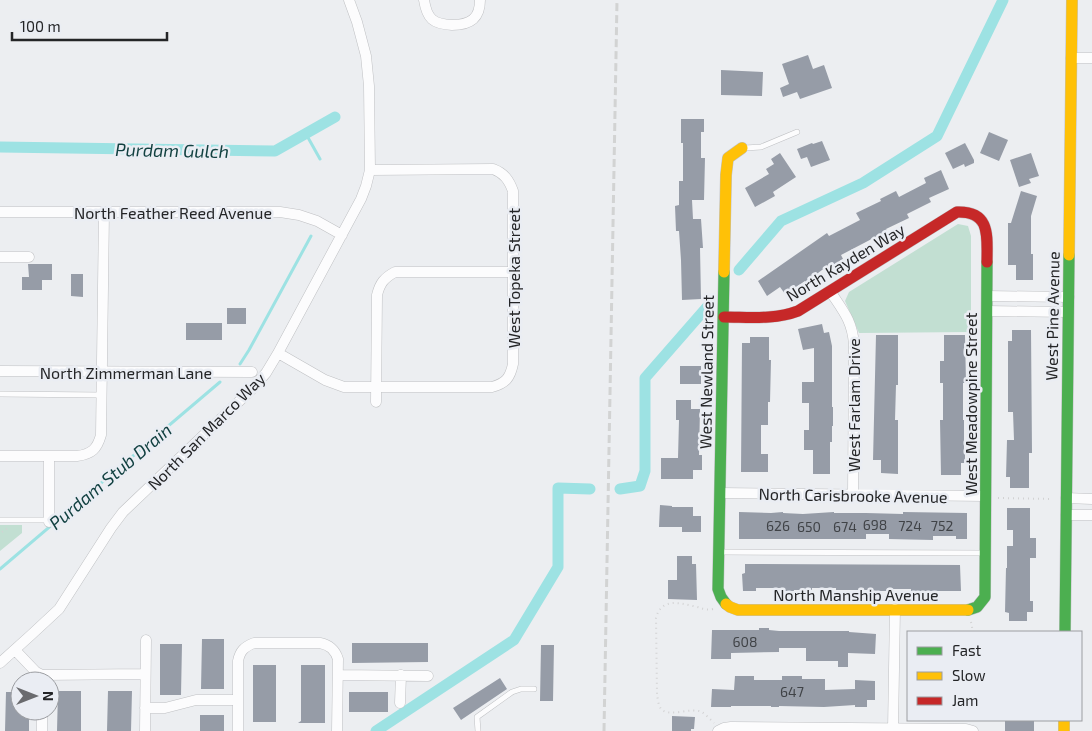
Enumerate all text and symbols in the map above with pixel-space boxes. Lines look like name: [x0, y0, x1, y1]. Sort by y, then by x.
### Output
scale bar: [12, 10, 168, 42]
text: 100 m: [20, 17, 61, 35]
water label: Purdam Gulch: [115, 138, 229, 162]
street label: North Feather Reed Avenue: [74, 203, 272, 222]
street label: West Topeka Street: [504, 208, 523, 348]
street label: North Kayden Way: [782, 219, 908, 305]
street label: West Pine Avenue: [1041, 251, 1063, 381]
street label: West Newland Street: [695, 295, 717, 449]
street label: West Meadowpine Street: [961, 312, 980, 496]
street label: West Farlam Drive: [844, 338, 863, 472]
street label: North Zimmerman Lane: [40, 363, 212, 382]
street label: North San Marco Way: [144, 368, 269, 493]
water label: Purdam Stub Drain: [44, 418, 176, 534]
street label: North Carisbrooke Avenue: [758, 484, 948, 506]
house number: 698: [863, 516, 887, 533]
house number: 626: [766, 517, 790, 534]
house number: 724: [898, 517, 922, 534]
house number: 752: [931, 517, 953, 534]
house number: 650: [797, 518, 821, 535]
house number: 674: [833, 518, 857, 535]
street label: North Manship Avenue: [773, 585, 939, 604]
legend: [907, 631, 1082, 721]
house number: 608: [733, 633, 757, 650]
text: Fast: [952, 641, 982, 659]
text: Slow: [952, 666, 986, 684]
north arrow: [10, 671, 60, 721]
house number: 647: [780, 683, 804, 700]
text: N: [40, 691, 57, 701]
text: Jam: [952, 691, 978, 709]

